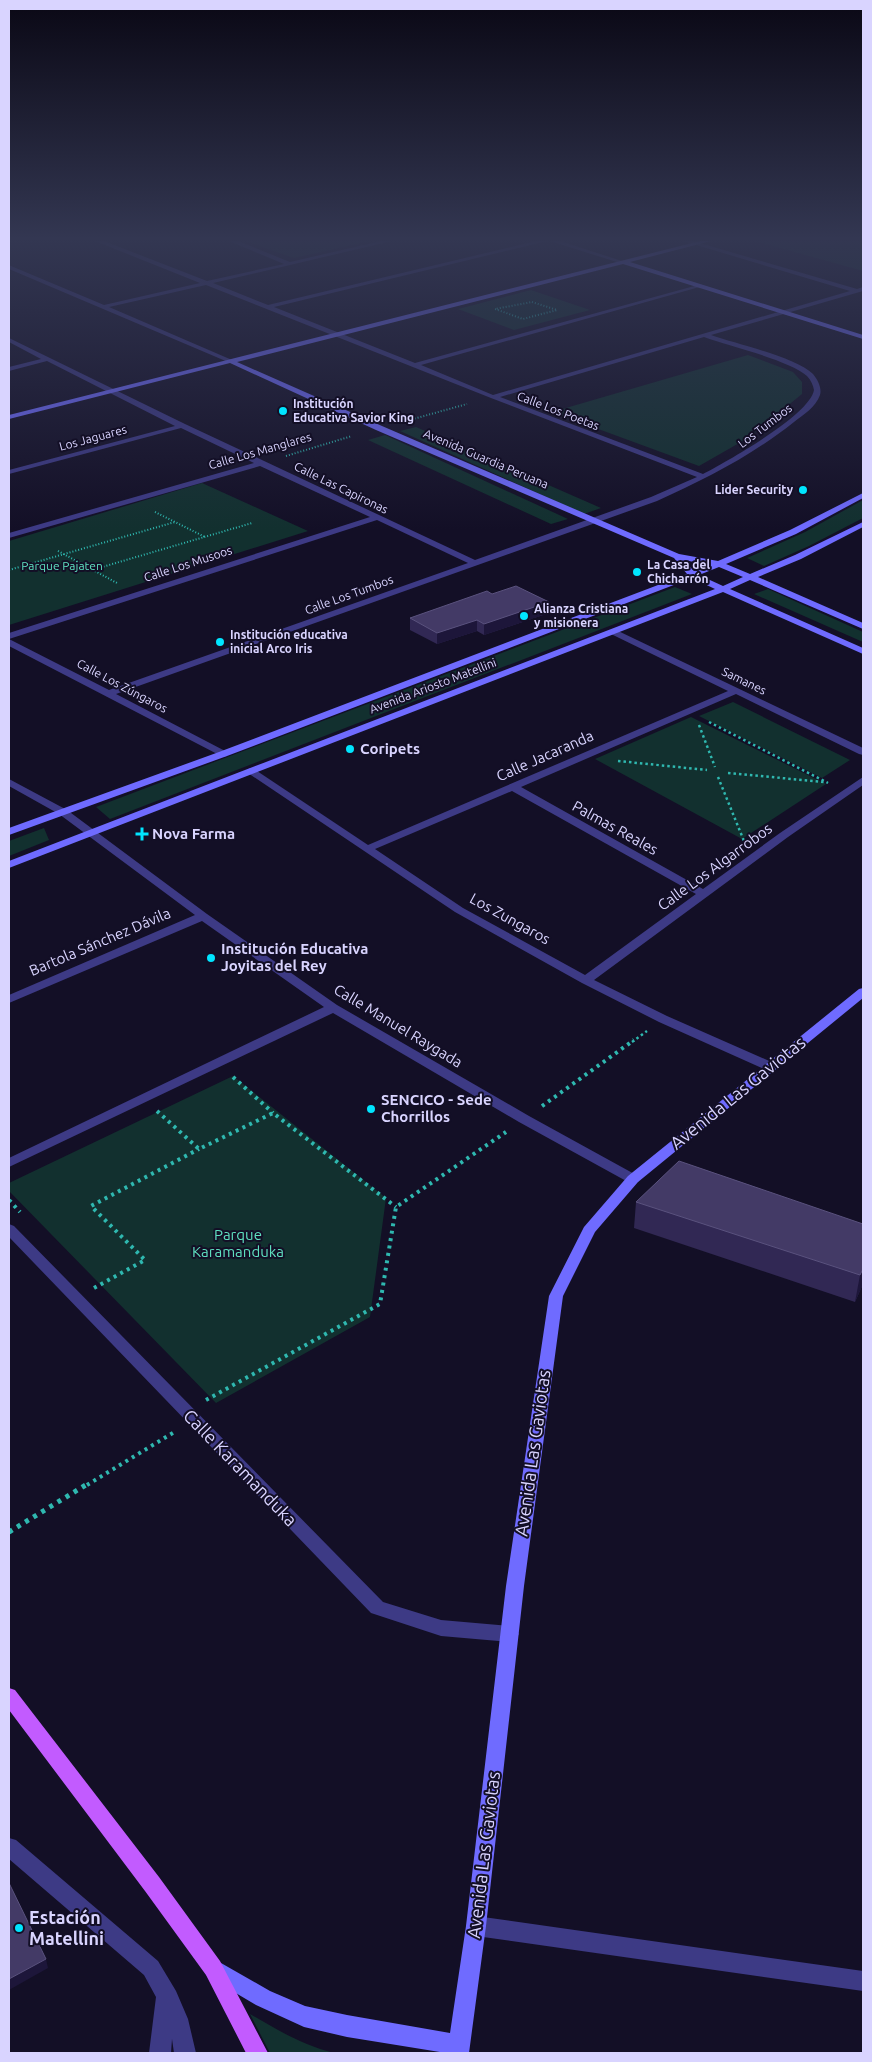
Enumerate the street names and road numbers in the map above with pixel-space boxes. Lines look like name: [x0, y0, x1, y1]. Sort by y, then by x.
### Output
street label: Calle Los Poetas: [515, 389, 601, 432]
street label: Los Tumbos: [735, 401, 794, 450]
street label: Los Jaguares: [58, 422, 128, 453]
street label: Avenida Guardia Peruana: [422, 426, 551, 491]
street label: Calle Los Manglares: [207, 430, 313, 471]
street label: Calle Las Capironas: [292, 459, 390, 516]
street label: Calle Los Musoos: [142, 543, 234, 584]
street label: Calle Los Tumbos: [303, 573, 395, 617]
street label: Avenida Ariosto Matellini: [368, 655, 498, 716]
street label: Calle Los Zúngaros: [75, 656, 170, 715]
street label: Samanes: [720, 664, 768, 697]
street label: Calle Jacaranda: [494, 726, 596, 785]
street label: Palmas Reales: [570, 797, 661, 858]
street label: Calle Los Algarrobos: [654, 819, 775, 914]
street label: Los Zungaros: [467, 890, 553, 948]
street label: Bartola Sánchez Dávila: [27, 904, 173, 979]
street label: Calle Manuel Raygada: [331, 980, 466, 1071]
street label: Avenida Las Gaviotas: [666, 1031, 809, 1153]
street label: Avenida Las Gaviotas: [510, 1368, 554, 1537]
street label: Calle Karamanduka: [180, 1405, 301, 1530]
street label: Avenida Las Gaviotas: [463, 1770, 503, 1939]

